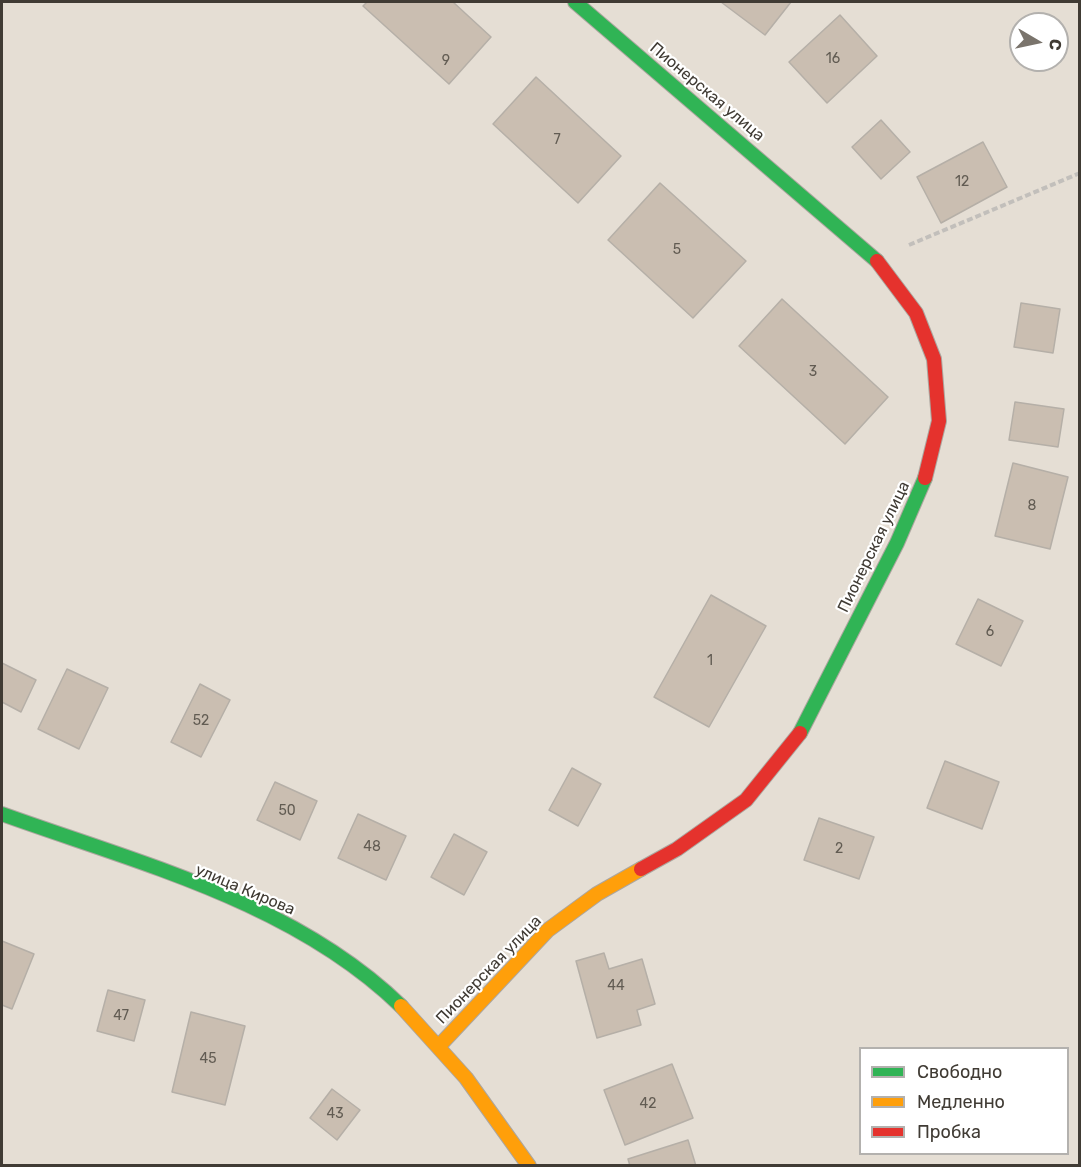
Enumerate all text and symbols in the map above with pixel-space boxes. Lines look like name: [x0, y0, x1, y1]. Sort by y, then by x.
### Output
north arrow: [1009, 12, 1069, 72]
text: С: [1045, 38, 1066, 52]
street label: Пионерская улица: [646, 39, 768, 145]
house number: 16: [826, 51, 840, 67]
house number: 9: [442, 53, 450, 69]
house number: 7: [553, 132, 561, 148]
house number: 12: [955, 174, 969, 190]
house number: 5: [673, 242, 681, 258]
house number: 3: [809, 364, 817, 380]
street label: Пионерская улица: [834, 478, 914, 616]
house number: 8: [1028, 498, 1036, 514]
house number: 6: [986, 624, 994, 640]
house number: 1: [707, 653, 713, 669]
house number: 52: [193, 713, 209, 729]
house number: 50: [278, 803, 296, 819]
house number: 48: [363, 839, 381, 855]
house number: 2: [835, 841, 843, 857]
street label: улица Кирова: [192, 860, 298, 920]
street label: Пионерская улица: [432, 912, 546, 1028]
house number: 44: [607, 978, 625, 994]
house number: 47: [113, 1008, 129, 1024]
legend: [859, 1047, 1069, 1155]
house number: 45: [199, 1051, 217, 1067]
text: Свободно: [917, 1061, 1002, 1083]
text: Медленно: [917, 1091, 1005, 1113]
house number: 42: [640, 1096, 656, 1112]
house number: 43: [326, 1106, 344, 1122]
text: Пробка: [917, 1121, 981, 1143]

